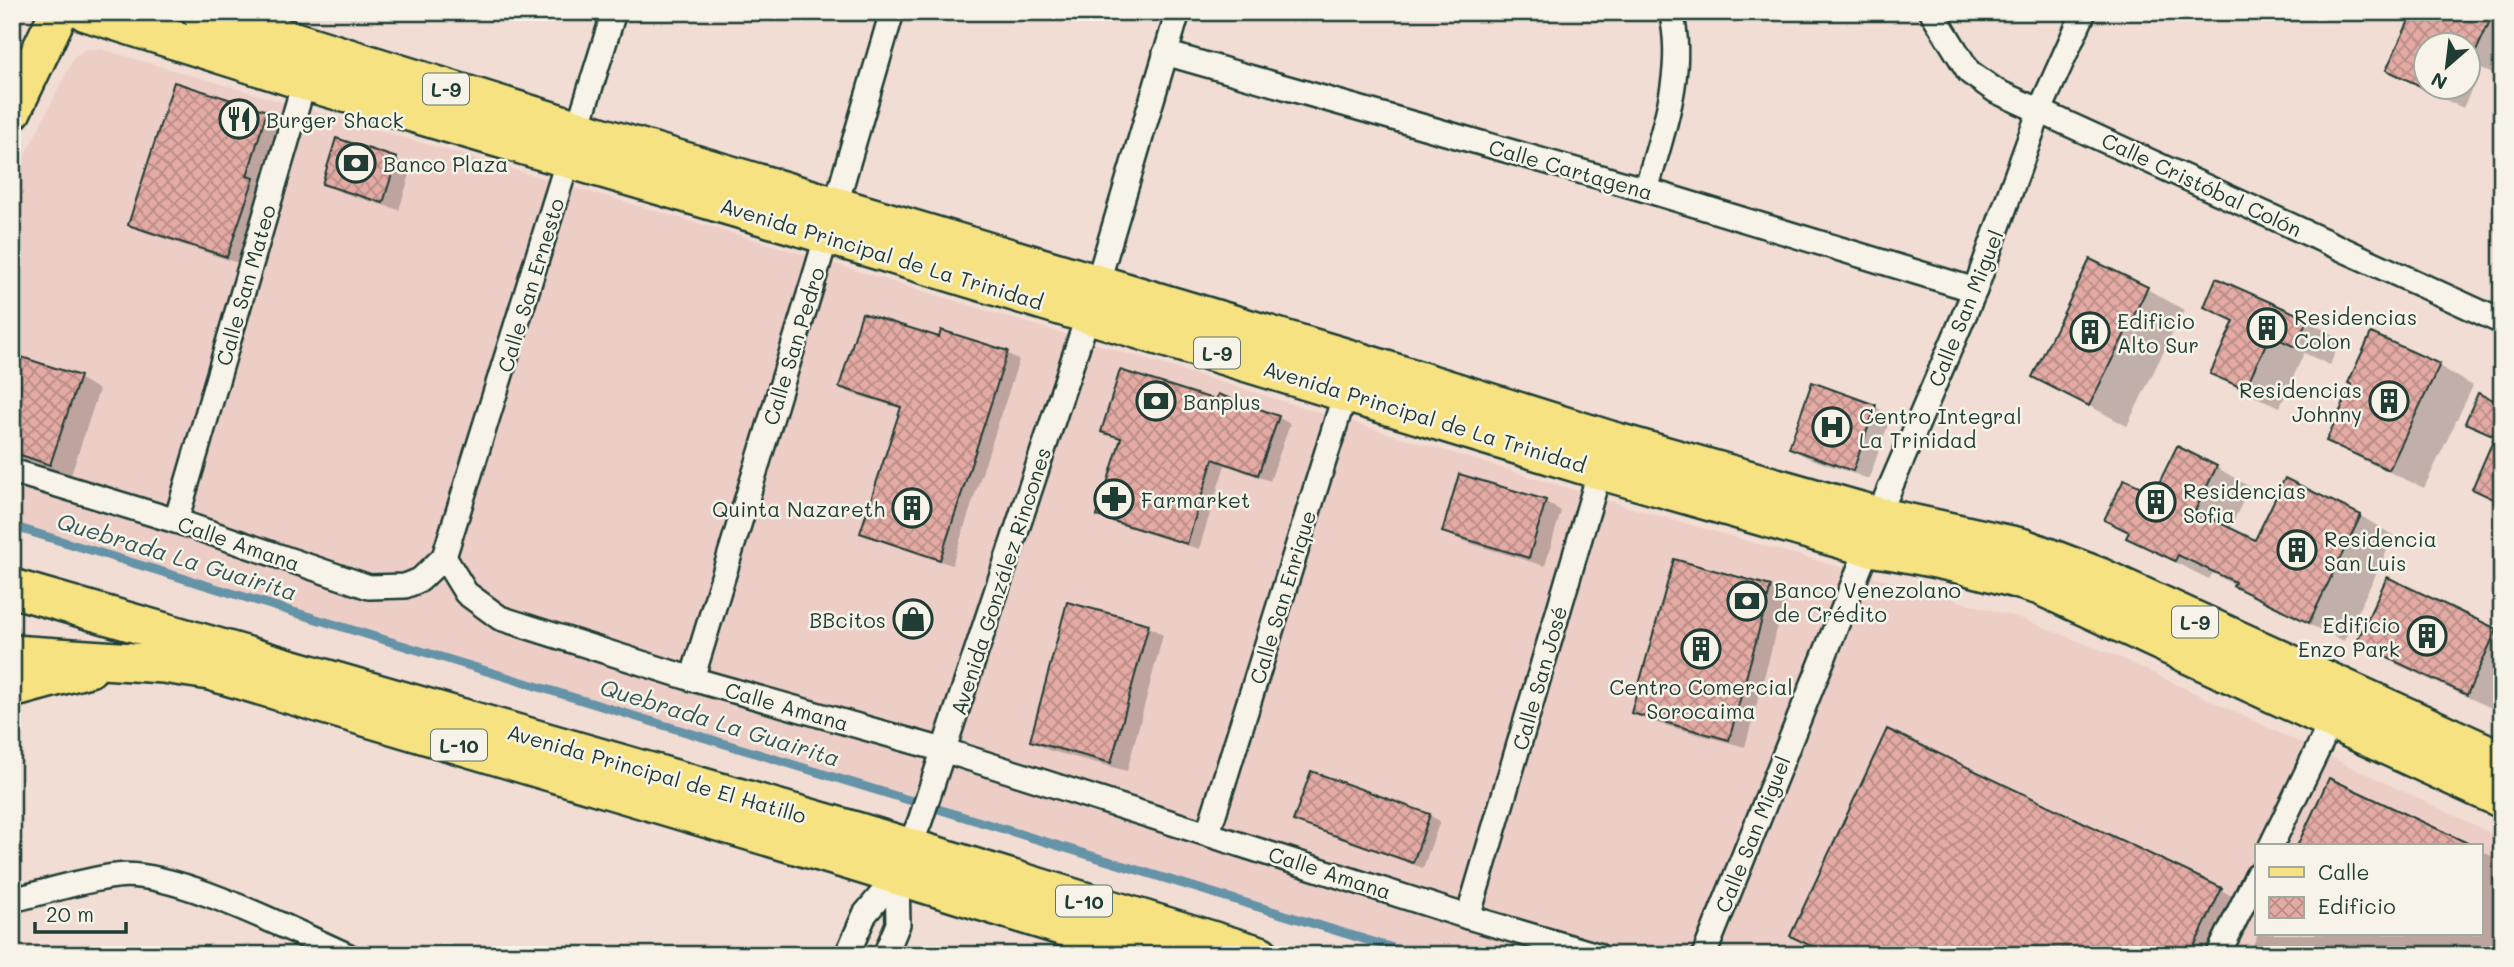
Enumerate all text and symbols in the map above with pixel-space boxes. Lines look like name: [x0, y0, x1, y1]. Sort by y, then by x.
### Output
north arrow: [2412, 32, 2482, 102]
text: N: [2427, 67, 2451, 96]
road number: L-9: [423, 74, 469, 104]
restaurant icon: Burger Shack: [218, 98, 260, 140]
place label: Burger Shack: [266, 106, 404, 133]
street label: Calle Cristóbal Colón: [2098, 126, 2306, 242]
street label: Calle Cartagena: [1486, 133, 1656, 205]
bank icon: Banco Plaza: [335, 142, 377, 184]
place label: Banco Plaza: [383, 150, 508, 177]
street label: Avenida Principal de La Trinidad: [717, 191, 1047, 315]
street label: Calle San Ernesto: [491, 195, 569, 375]
street label: Calle San Mateo: [209, 201, 281, 369]
street label: Calle San Miguel: [1921, 226, 2009, 390]
street label: Calle San Pedro: [756, 264, 830, 428]
place label: Residencias Colon: [2294, 303, 2417, 354]
place label: Edificio Alto Sur: [2117, 307, 2199, 358]
building icon: Residencias Colon: [2246, 307, 2288, 349]
building icon: Edificio Alto Sur: [2069, 311, 2111, 353]
road number: L-9: [1194, 338, 1240, 368]
street label: Avenida Principal de La Trinidad: [1260, 354, 1590, 478]
place label: Residencias Johnny: [2239, 376, 2362, 427]
bank icon: Banplus: [1135, 380, 1177, 422]
building icon: Residencias Johnny: [2368, 380, 2410, 422]
place label: Banplus: [1183, 388, 1261, 415]
place label: Centro Integral La Trinidad: [1859, 402, 2022, 453]
hospital icon: Centro Integral La Trinidad: [1811, 406, 1853, 448]
street label: Avenida González Rincones: [944, 444, 1056, 718]
place label: Residencias Sofia: [2183, 477, 2306, 528]
pharmacy icon: Farmarket: [1093, 478, 1135, 520]
building icon: Residencias Sofia: [2135, 481, 2177, 523]
place label: Farmarket: [1141, 486, 1250, 513]
building icon: Quinta Nazareth: [891, 487, 933, 529]
place label: Quinta Nazareth: [712, 495, 885, 522]
water label: Quebrada La Guairita: [53, 505, 301, 607]
street label: Calle San Enrique: [1243, 507, 1321, 687]
street label: Calle Amana: [174, 509, 304, 577]
place label: Residencia San Luis: [2324, 525, 2437, 576]
building icon: Residencia San Luis: [2276, 529, 2318, 571]
place label: Banco Venezolano de Crédito: [1774, 576, 1961, 627]
bank icon: Banco Venezolano de Crédito: [1726, 580, 1768, 622]
shop icon: BBcitos: [892, 598, 934, 640]
street label: Calle San José: [1506, 603, 1572, 753]
place label: BBcitos: [809, 606, 886, 633]
road number: L-9: [2172, 607, 2218, 638]
place label: Edificio Enzo Park: [2298, 611, 2400, 662]
building icon: Edificio Enzo Park: [2406, 615, 2448, 657]
building icon: Centro Comercial Sorocaima: [1680, 628, 1722, 670]
water label: Quebrada La Guairita: [596, 671, 844, 773]
place label: Centro Comercial Sorocaima: [1609, 673, 1793, 724]
street label: Calle Amana: [722, 675, 852, 737]
street label: Avenida Principal de El Hatillo: [504, 717, 810, 829]
road number: L-10: [431, 730, 487, 760]
street label: Calle San Miguel: [1708, 752, 1796, 916]
street label: Calle Amana: [1265, 839, 1395, 905]
legend: [2255, 844, 2482, 936]
text: Calle: [2318, 858, 2370, 885]
road number: L-10: [1056, 886, 1112, 917]
scale bar: [35, 890, 126, 934]
text: Edificio: [2318, 892, 2396, 919]
text: 20 m: [46, 900, 94, 927]

